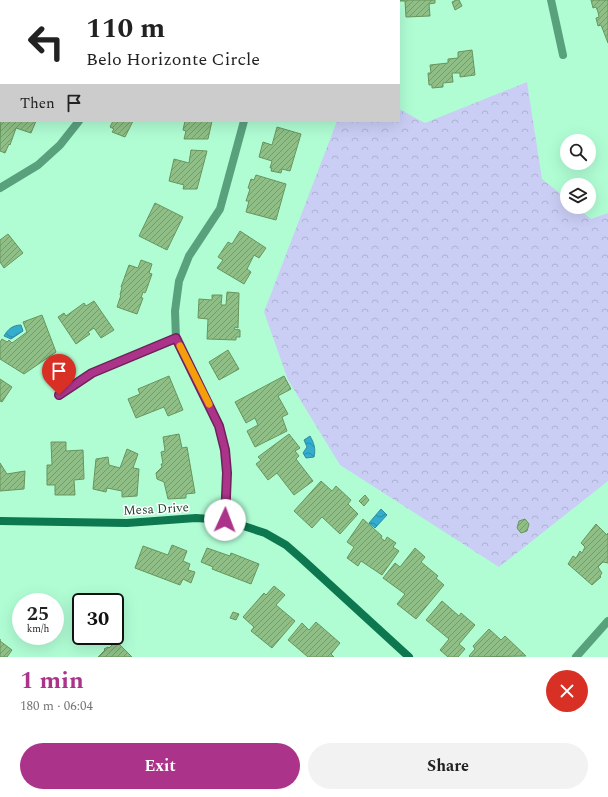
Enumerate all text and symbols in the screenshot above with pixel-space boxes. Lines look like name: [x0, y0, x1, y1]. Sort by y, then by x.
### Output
text: 110 m: [86, 7, 165, 50]
icon: left: [20, 16, 72, 68]
text: Belo Horizonte Circle: [86, 46, 260, 73]
text: Then: [20, 92, 55, 115]
icon: arrive: [63, 92, 85, 114]
map controls: [560, 134, 596, 214]
button: search: [560, 134, 596, 170]
button: layers: [560, 178, 596, 214]
pin: [42, 354, 76, 395]
icon: arrive: [48, 360, 70, 382]
street label: Mesa Drive: [123, 497, 189, 521]
position arrow: [204, 499, 246, 541]
speed limit sign: 30: [72, 593, 124, 645]
text: 25: [27, 599, 49, 629]
text: km/h: [27, 621, 49, 637]
text: 1 min: [20, 663, 84, 699]
button: close: [546, 670, 588, 712]
text: 180 m · 06:04: [20, 696, 93, 716]
button: Exit: [20, 743, 300, 789]
button: Share: [308, 743, 588, 789]

